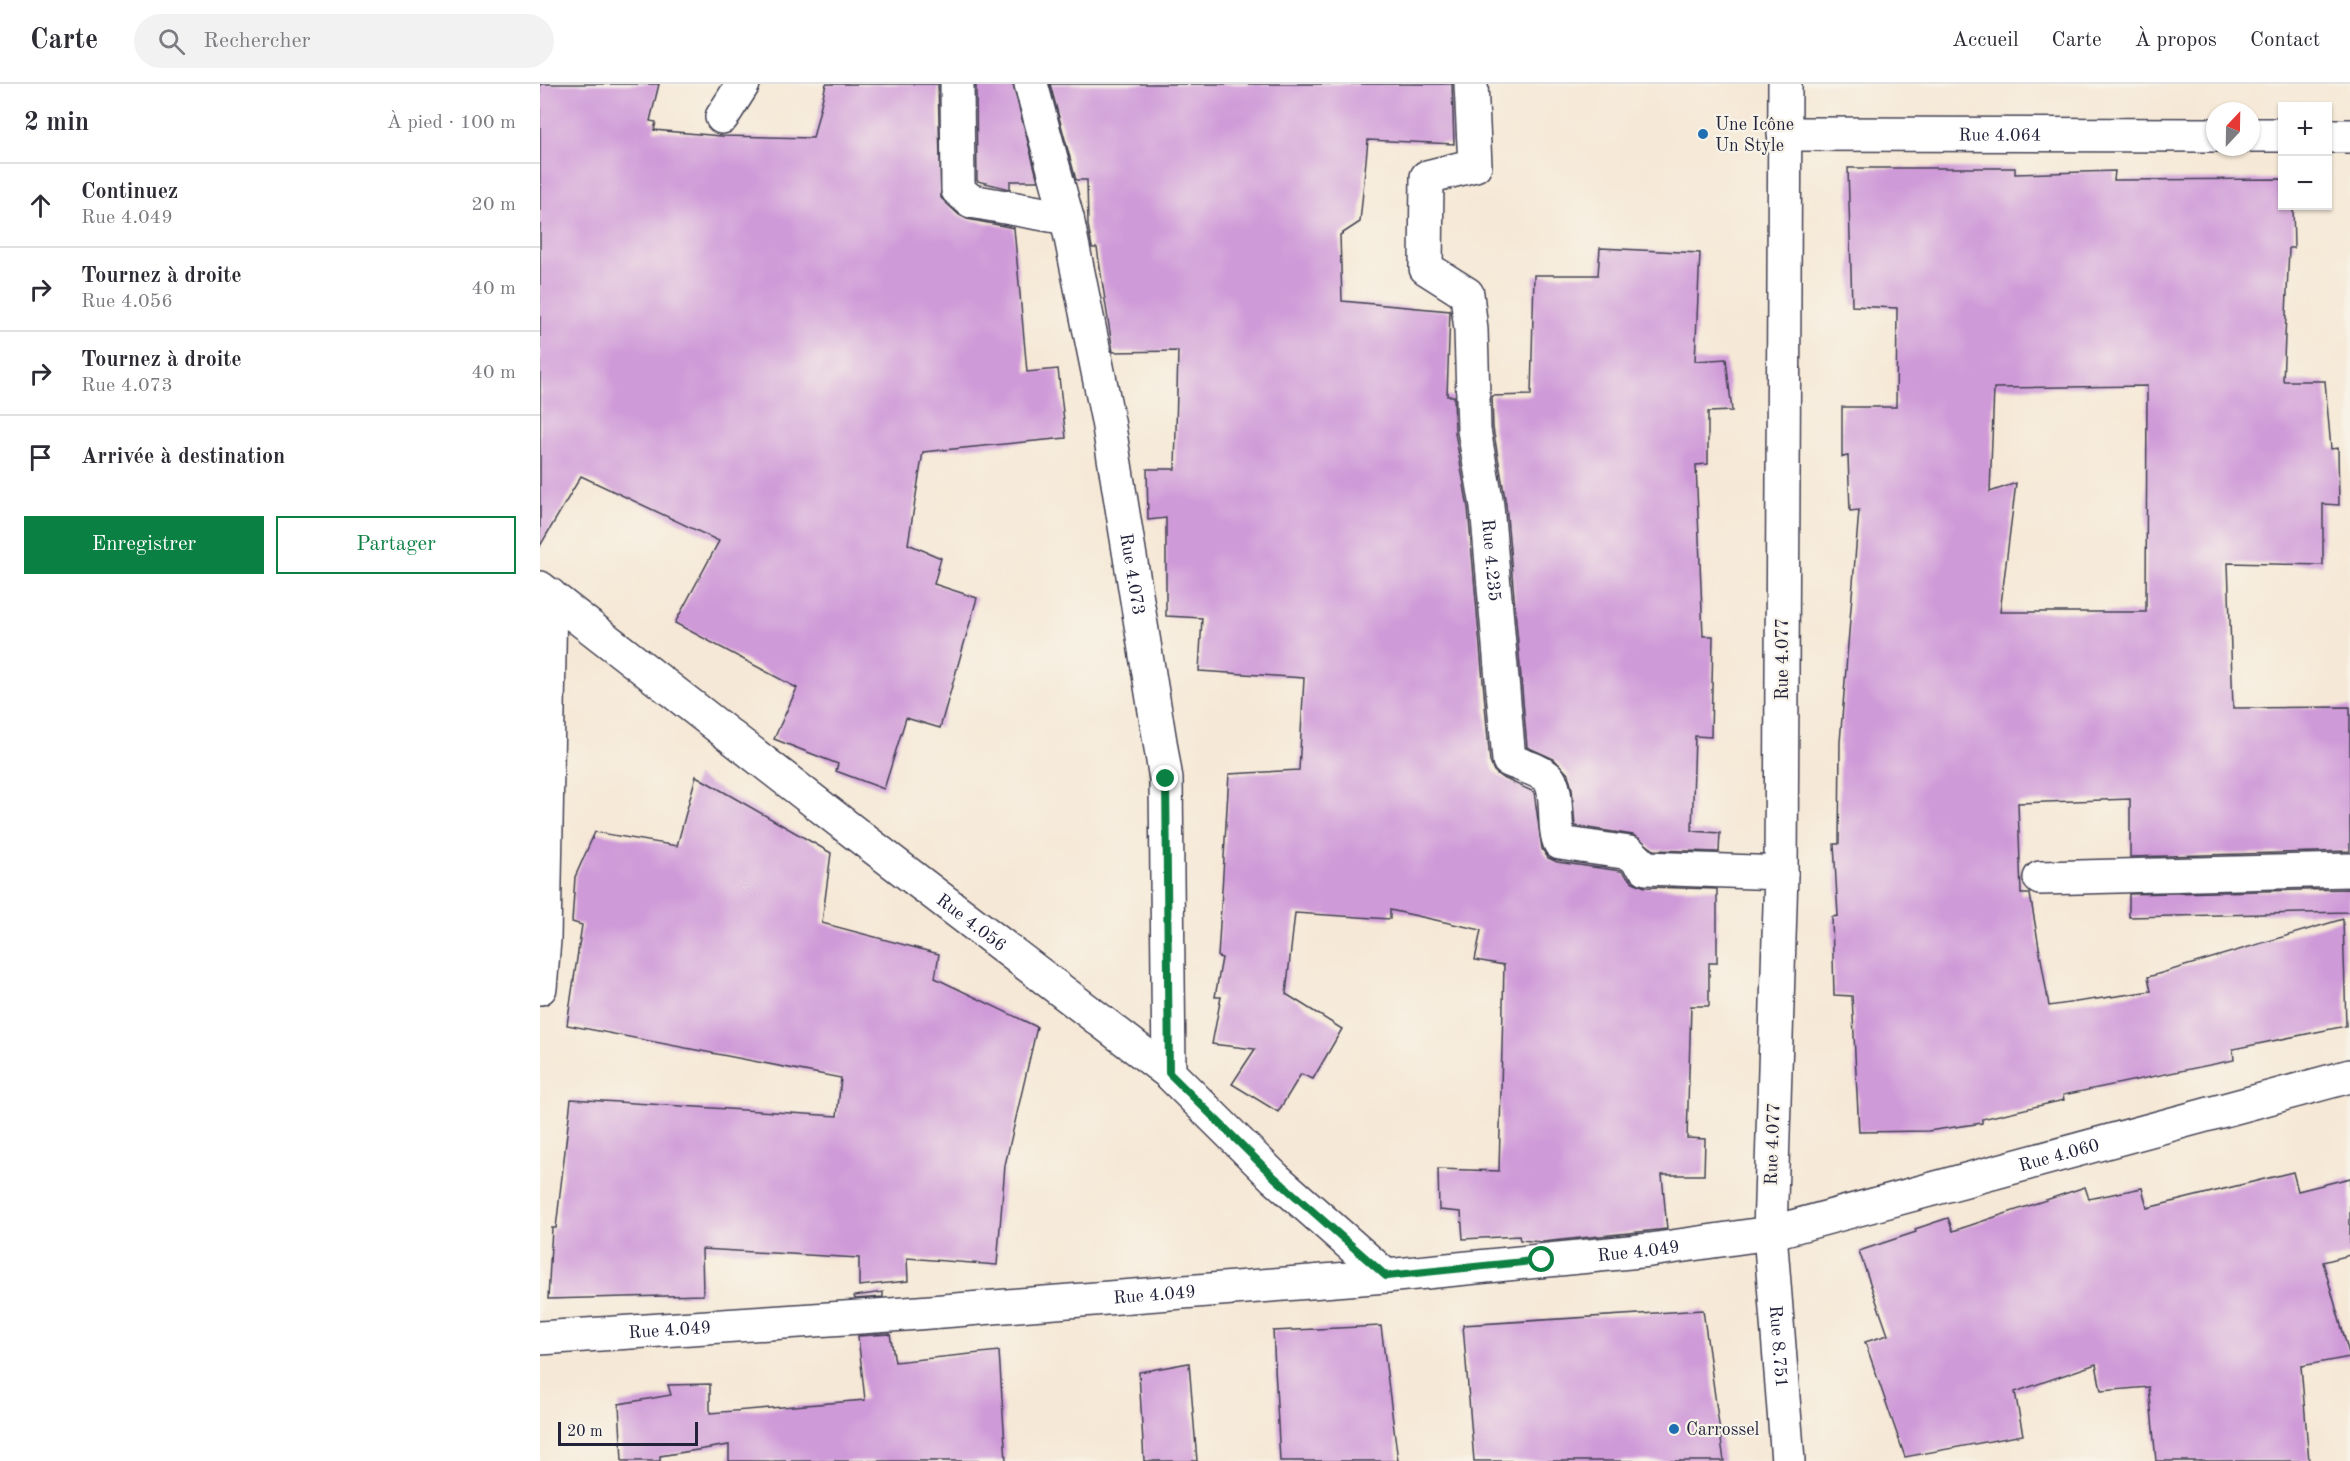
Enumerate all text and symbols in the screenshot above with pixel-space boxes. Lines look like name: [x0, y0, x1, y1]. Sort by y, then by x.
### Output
search box: [134, 14, 554, 68]
icon: search: [155, 25, 188, 58]
text: Carte: [30, 27, 98, 55]
text: Rechercher: [203, 30, 311, 52]
text: Accueil: [1952, 30, 2019, 51]
text: Carte: [2052, 30, 2102, 51]
text: À propos: [2135, 30, 2217, 51]
text: Contact: [2250, 30, 2320, 51]
north arrow: [2206, 102, 2260, 156]
map controls: [2278, 102, 2332, 210]
button: +: [2278, 102, 2332, 156]
text: 2 min: [24, 110, 89, 136]
text: À pied · 100 m: [387, 113, 516, 133]
place label: Une Icône Un Style: [1715, 116, 1794, 155]
street label: Rue 4.064: [1959, 126, 2041, 145]
marker: Une Icône Un Style: [1696, 127, 1710, 141]
button: −: [2278, 156, 2332, 210]
text: Continuez: [81, 181, 178, 203]
icon: ahead: [24, 189, 57, 222]
text: 20 m: [471, 195, 516, 215]
text: Rue 4.049: [81, 208, 173, 228]
text: Tournez à droite: [81, 265, 242, 287]
icon: right: [24, 273, 57, 306]
text: 40 m: [471, 279, 516, 299]
text: Rue 4.056: [81, 292, 173, 312]
text: Tournez à droite: [81, 349, 242, 371]
icon: right: [24, 357, 57, 390]
text: 40 m: [471, 363, 516, 383]
text: Rue 4.073: [81, 376, 173, 396]
icon: arrive: [24, 441, 57, 474]
text: Arrivée à destination: [81, 446, 285, 468]
button: Enregistrer: [24, 516, 264, 574]
button: Partager: [276, 516, 516, 574]
street label: Rue 4.235: [1478, 518, 1503, 602]
street label: Rue 4.073: [1116, 532, 1147, 617]
street label: Rue 4.077: [1774, 618, 1792, 700]
route end: [1152, 765, 1178, 791]
street label: Rue 4.056: [933, 891, 1009, 955]
street label: Rue 4.077: [1763, 1102, 1783, 1186]
street label: Rue 4.060: [2017, 1136, 2101, 1175]
street label: Rue 4.049: [1597, 1238, 1681, 1265]
route start: [1528, 1246, 1554, 1272]
street label: Rue 4.049: [1113, 1283, 1196, 1308]
street label: Rue 8.751: [1766, 1305, 1790, 1388]
street label: Rue 4.049: [628, 1319, 712, 1342]
scale bar: [558, 1419, 698, 1446]
place label: Carrossel: [1686, 1421, 1760, 1439]
marker: Carrossel: [1667, 1422, 1681, 1436]
text: 20 m: [567, 1424, 603, 1440]

